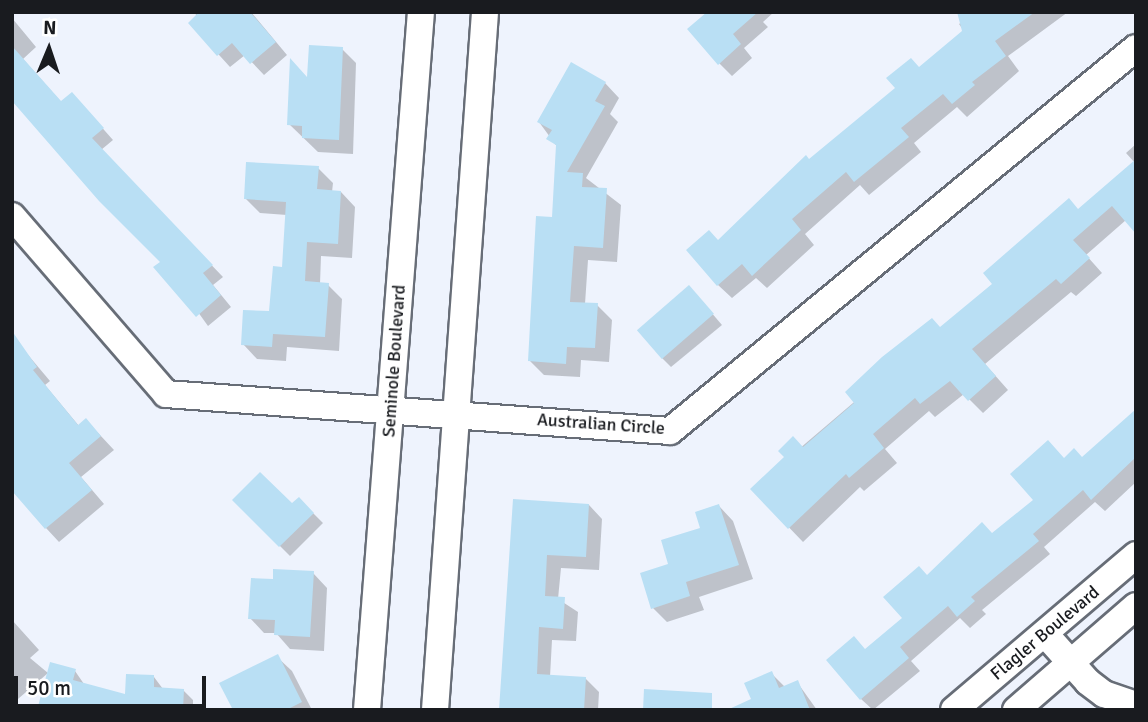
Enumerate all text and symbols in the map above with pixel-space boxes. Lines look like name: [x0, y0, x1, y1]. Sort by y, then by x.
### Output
north arrow: [14, 14, 84, 84]
text: N: [43, 16, 57, 40]
street label: Seminole Boulevard: [378, 284, 410, 438]
street label: Australian Circle: [536, 409, 666, 439]
street label: Flagler Boulevard: [986, 581, 1104, 685]
scale bar: [18, 662, 210, 706]
text: 50 m: [27, 675, 71, 701]

